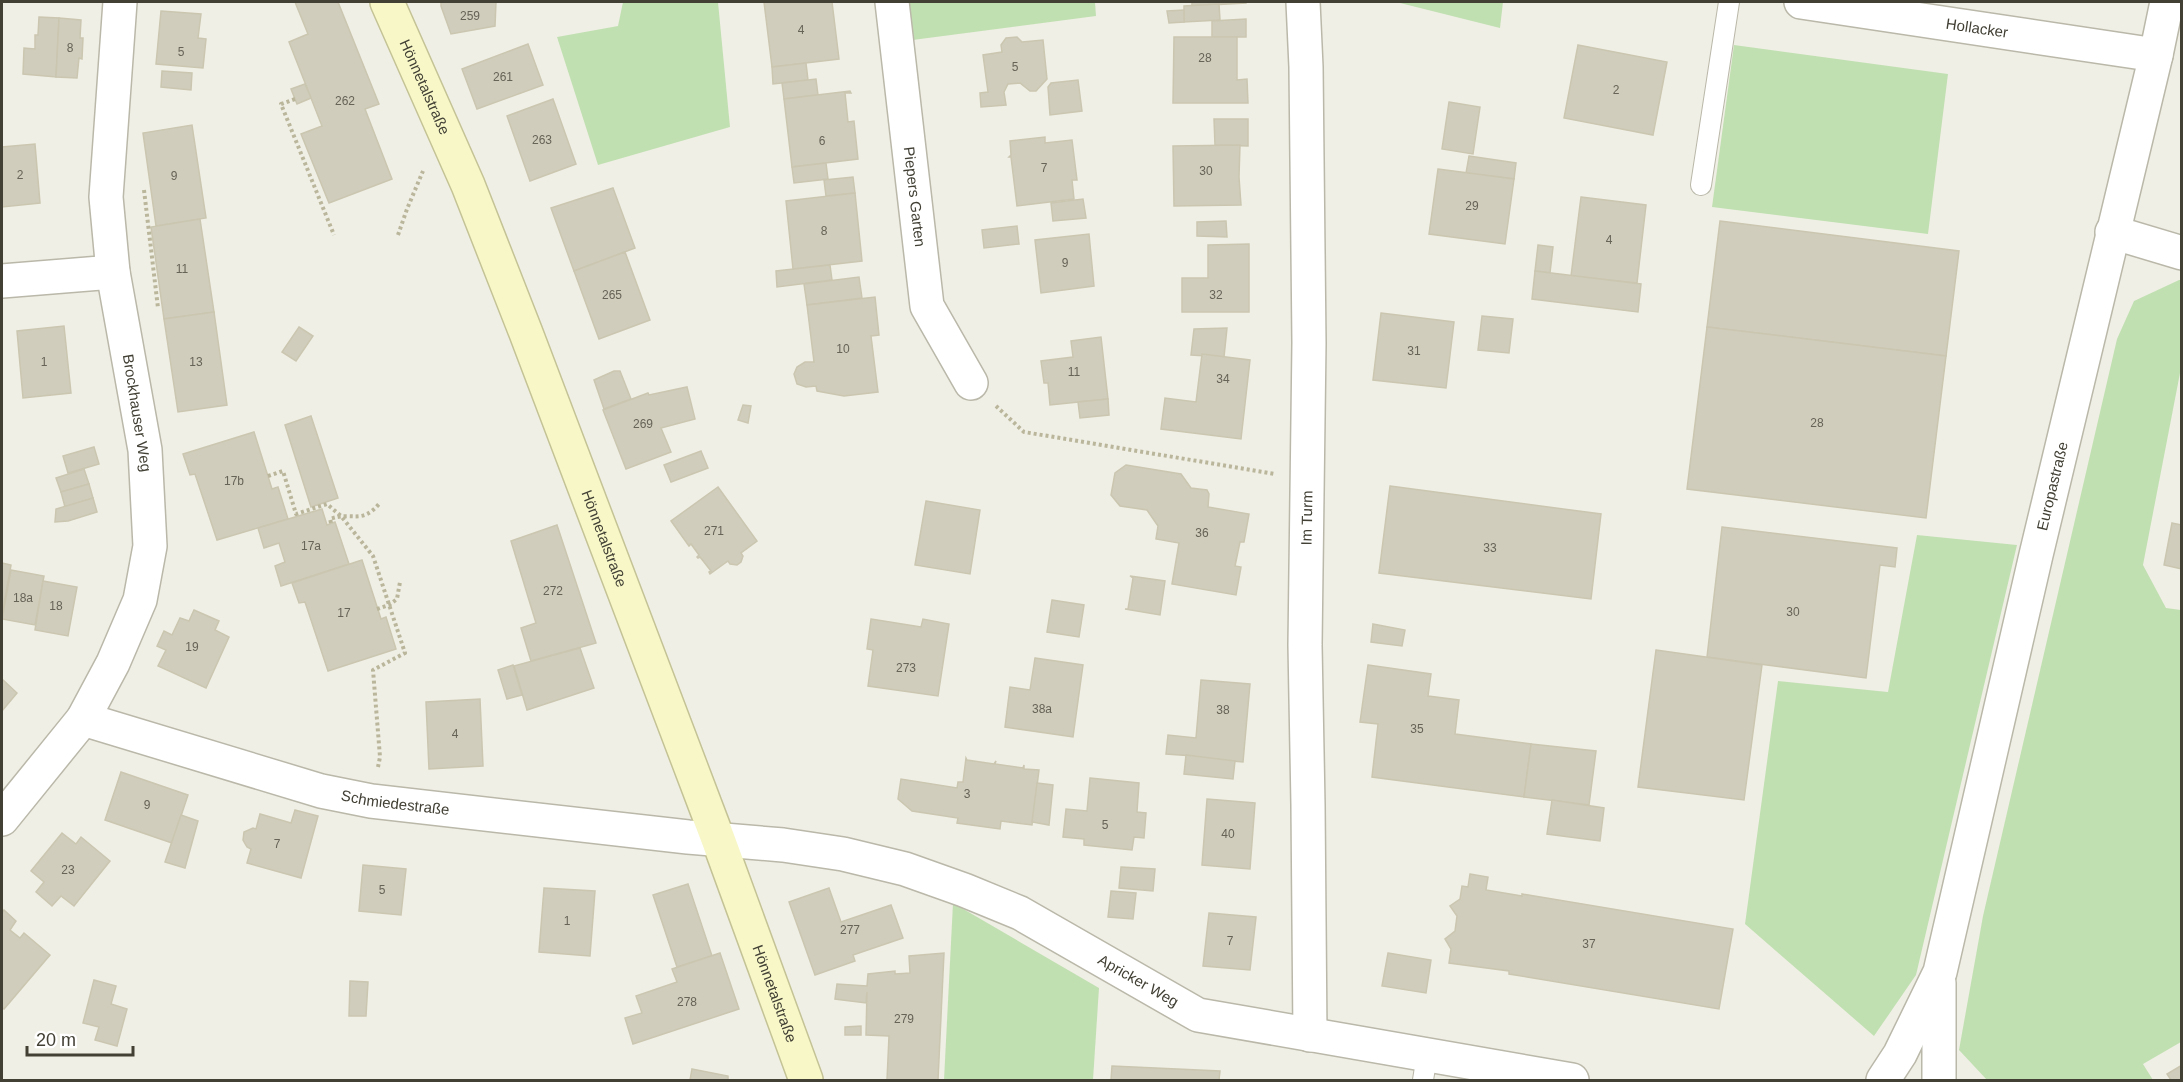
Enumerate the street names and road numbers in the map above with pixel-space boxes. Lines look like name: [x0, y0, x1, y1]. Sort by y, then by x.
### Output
street label: Hollacker: [1945, 15, 2009, 41]
street label: Hönnetalstraße: [397, 36, 454, 137]
street label: Piepers Garten: [901, 146, 929, 248]
street label: Brockhauser Weg: [120, 353, 155, 473]
street label: Europastraße: [2033, 440, 2071, 532]
street label: Hönnetalstraße: [578, 487, 631, 589]
street label: Im Turm: [1298, 490, 1315, 546]
street label: Schmiedestraße: [340, 786, 451, 818]
street label: Hönnetalstraße: [749, 942, 801, 1045]
street label: Apricker Weg: [1095, 951, 1182, 1010]

